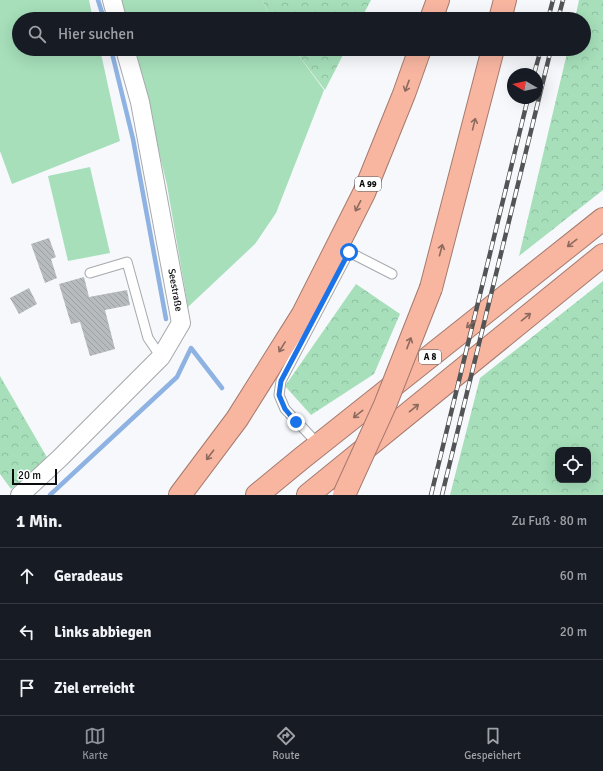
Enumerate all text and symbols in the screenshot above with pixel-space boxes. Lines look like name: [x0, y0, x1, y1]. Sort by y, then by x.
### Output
search box: [12, 12, 591, 56]
icon: search: [26, 23, 48, 45]
text: Hier suchen: [58, 25, 134, 43]
north arrow: [507, 68, 543, 104]
one-way arrow: [403, 79, 411, 91]
one-way arrow: [471, 118, 478, 131]
road number: A 99: [355, 177, 381, 191]
one-way arrow: [353, 200, 361, 212]
one-way arrow: [567, 239, 578, 248]
route start: [340, 243, 358, 261]
one-way arrow: [438, 244, 445, 257]
street label: Seestraße: [165, 268, 185, 312]
one-way arrow: [520, 313, 531, 322]
one-way arrow: [465, 320, 476, 329]
one-way arrow: [406, 338, 414, 350]
one-way arrow: [278, 341, 286, 352]
road number: A 8: [419, 350, 441, 364]
one-way arrow: [408, 404, 419, 413]
one-way arrow: [352, 409, 363, 418]
route end: [287, 413, 305, 431]
map controls: [555, 447, 591, 483]
button: locate: [555, 447, 591, 483]
one-way arrow: [205, 450, 214, 461]
scale bar: [12, 467, 57, 486]
text: 20 m: [18, 469, 41, 482]
text: 1 Min.: [16, 511, 62, 532]
text: Zu Fuß · 80 m: [511, 513, 587, 529]
icon: ahead: [16, 565, 38, 587]
text: Geradeaus: [54, 567, 123, 585]
text: 60 m: [560, 568, 587, 584]
icon: left: [16, 621, 38, 643]
text: Links abbiegen: [54, 623, 151, 641]
text: 20 m: [560, 624, 587, 640]
icon: arrive: [16, 677, 38, 699]
text: Ziel erreicht: [54, 679, 135, 697]
tab: Karte: [82, 725, 108, 762]
tab: Route: [272, 725, 300, 762]
tab: Gespeichert: [464, 725, 521, 762]

